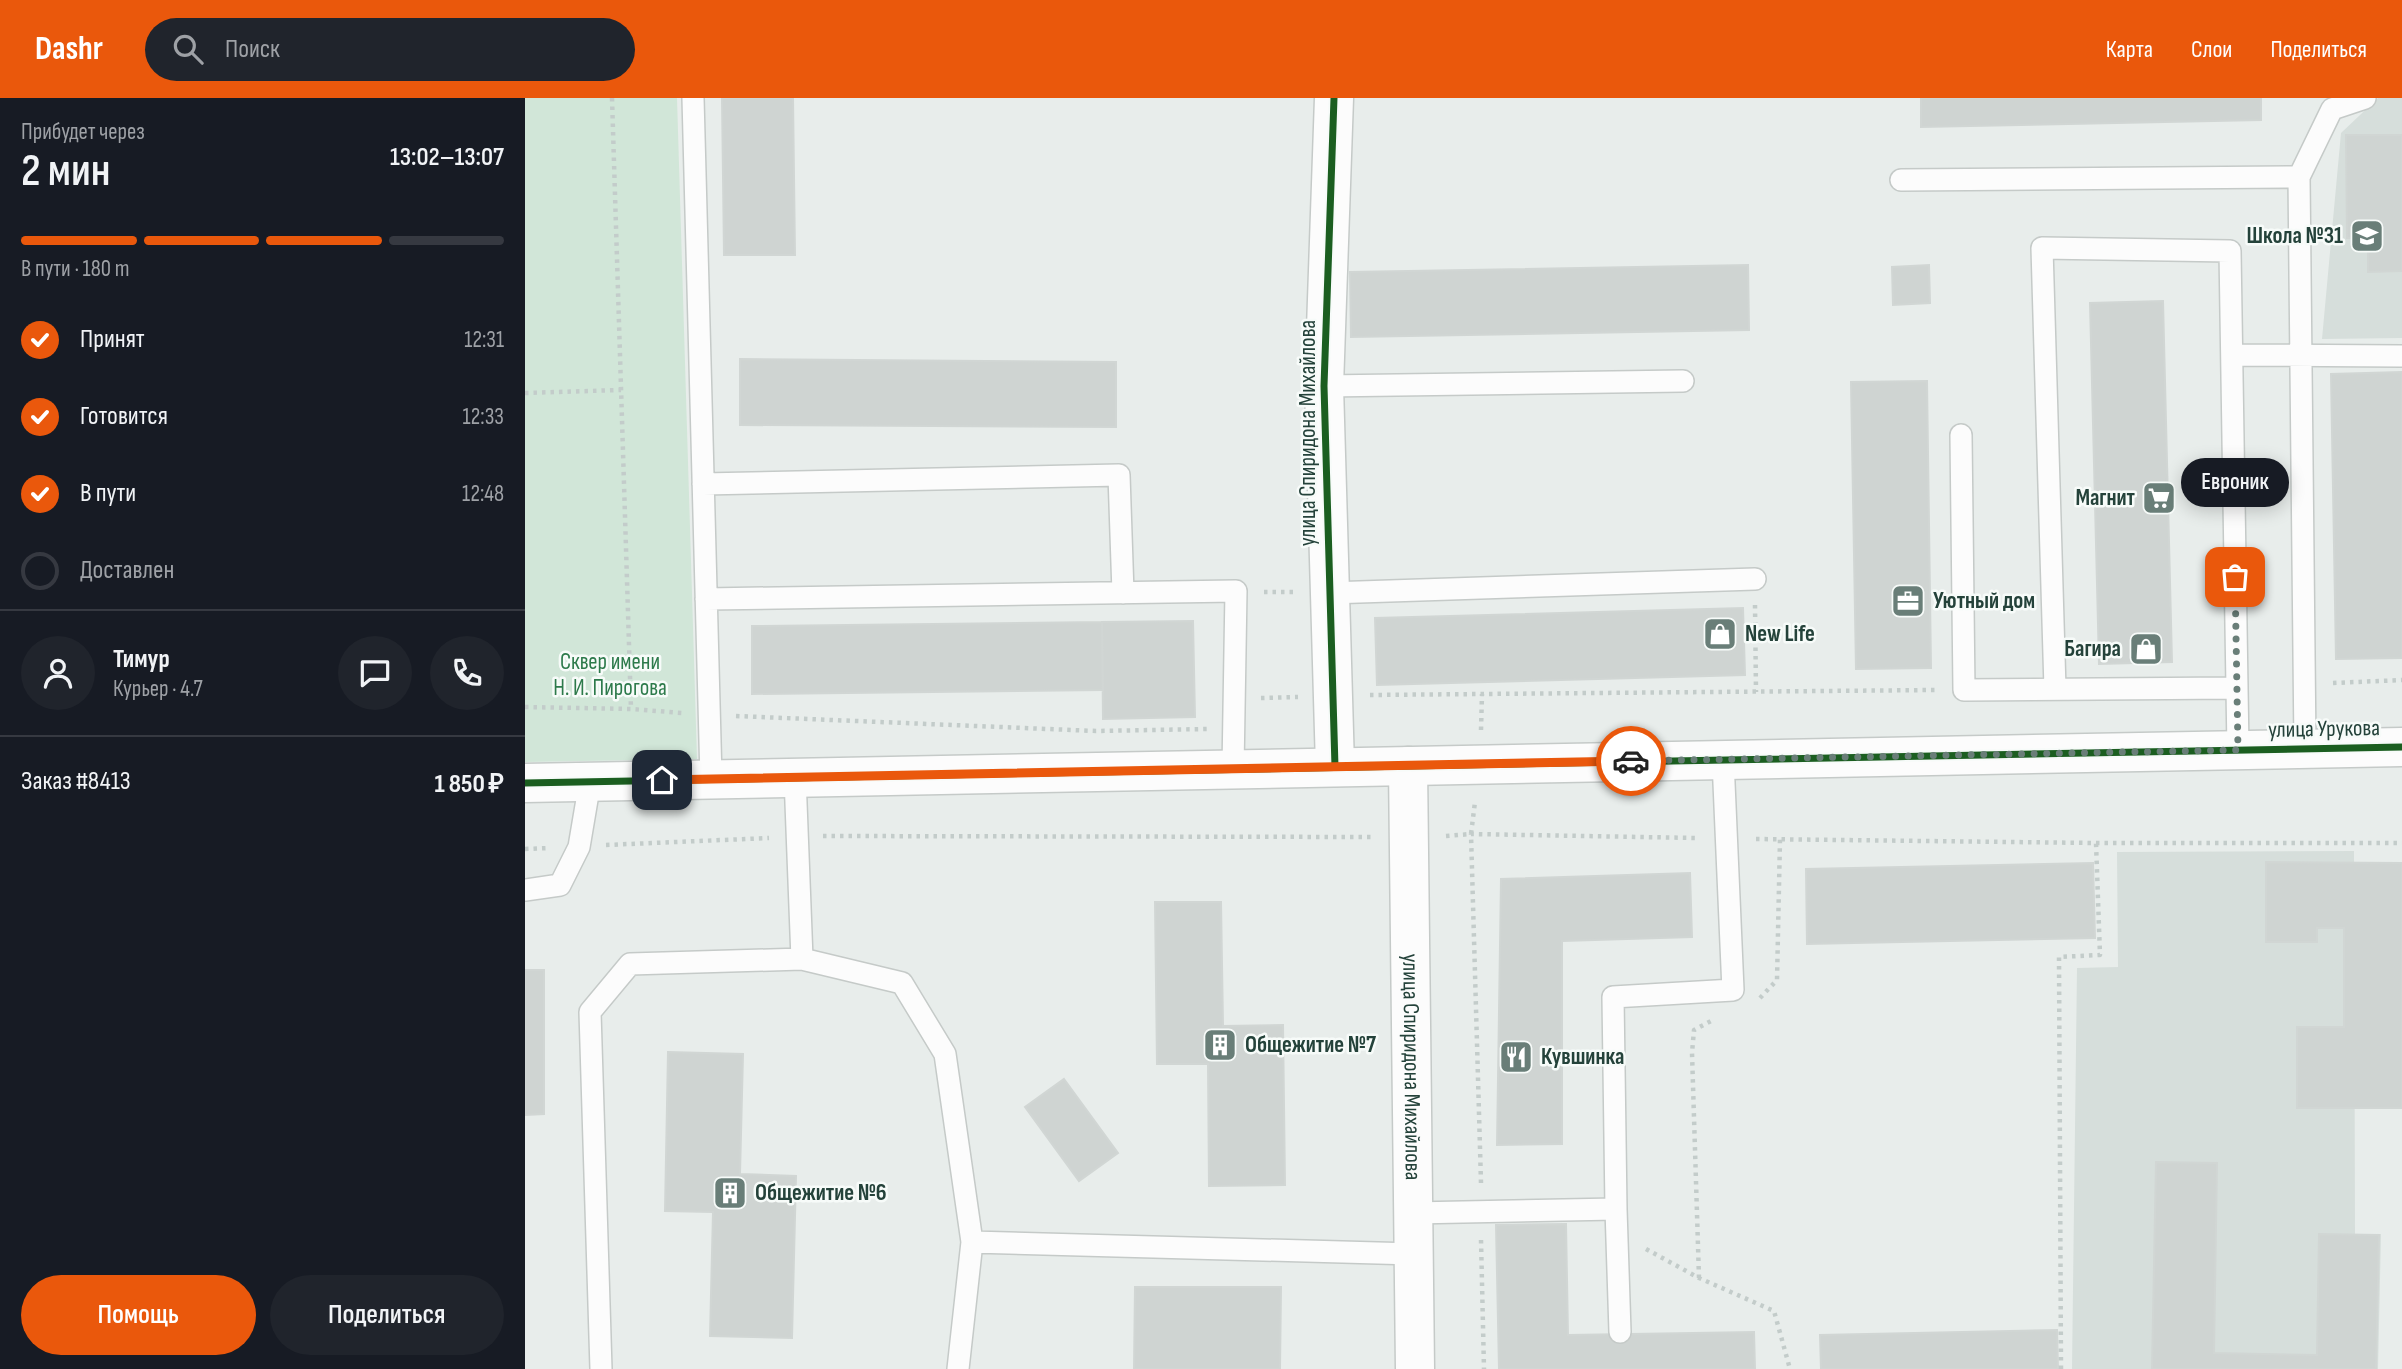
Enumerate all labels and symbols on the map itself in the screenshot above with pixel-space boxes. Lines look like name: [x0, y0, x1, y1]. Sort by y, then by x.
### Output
school or university icon: Школа №31: [2348, 217, 2386, 255]
place label: Школа №31: [2247, 222, 2343, 250]
street label: улица Спиридона Михайлова: [1294, 320, 1322, 546]
callout: Евроник: [2181, 458, 2289, 507]
supermarket icon: Магнит: [2140, 479, 2178, 517]
place label: Магнит: [2075, 484, 2136, 512]
pin: [2205, 547, 2265, 607]
office icon: Уютный дом: [1889, 582, 1927, 620]
place label: Уютный дом: [1933, 587, 2035, 615]
shop icon: New Life: [1701, 615, 1739, 653]
place label: New Life: [1745, 620, 1815, 648]
shop icon: Багира: [2127, 630, 2165, 668]
place label: Багира: [2064, 635, 2121, 663]
park label: Сквер имени Н. И. Пирогова: [553, 648, 667, 702]
street label: улица Урукова: [2268, 714, 2380, 744]
courier: [1596, 726, 1666, 796]
pin: [632, 750, 692, 810]
street label: улица Спиридона Михайлова: [1396, 954, 1427, 1180]
building icon: Общежитие №7: [1201, 1026, 1239, 1064]
place label: Общежитие №7: [1245, 1031, 1376, 1059]
restaurant icon: Кувшинка: [1497, 1038, 1535, 1076]
place label: Кувшинка: [1541, 1043, 1624, 1071]
building icon: Общежитие №6: [711, 1174, 749, 1212]
place label: Общежитие №6: [755, 1179, 887, 1207]

